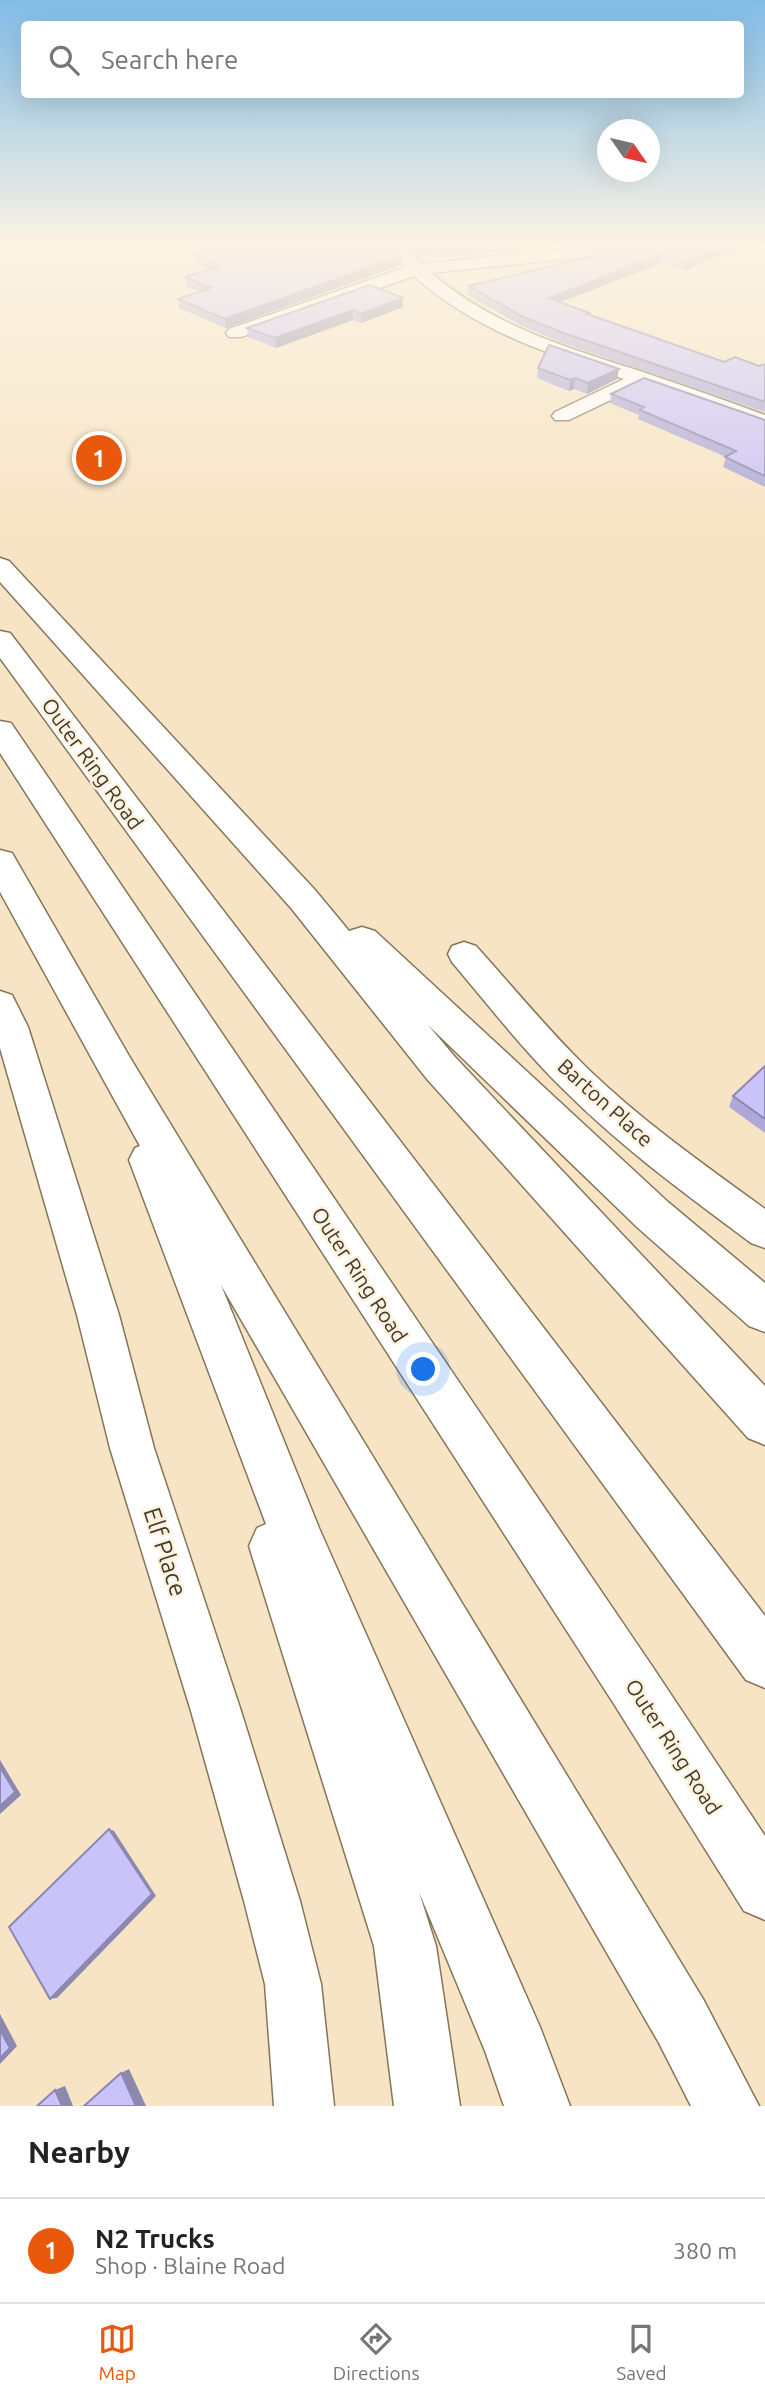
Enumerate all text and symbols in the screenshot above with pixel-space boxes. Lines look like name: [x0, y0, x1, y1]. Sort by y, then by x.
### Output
search box: [21, 21, 744, 98]
icon: search: [45, 41, 83, 79]
text: Search here: [101, 45, 238, 74]
north arrow: [597, 119, 660, 182]
pin: 1: [76, 432, 122, 484]
street label: Outer Ring Road: [37, 693, 148, 834]
street label: Barton Place: [553, 1053, 658, 1151]
street label: Outer Ring Road: [307, 1202, 412, 1347]
your location: [406, 1352, 440, 1386]
street label: Elf Place: [138, 1504, 192, 1600]
street label: Outer Ring Road: [621, 1674, 726, 1819]
text: Nearby: [28, 2135, 130, 2169]
text: N2 Trucks: [95, 2224, 215, 2253]
text: 1: [45, 2238, 57, 2263]
text: 380 m: [673, 2238, 737, 2263]
text: Shop · Blaine Road: [95, 2253, 286, 2278]
tab: Map: [98, 2320, 136, 2384]
tab: Directions: [333, 2320, 420, 2384]
tab: Saved: [616, 2320, 667, 2384]

